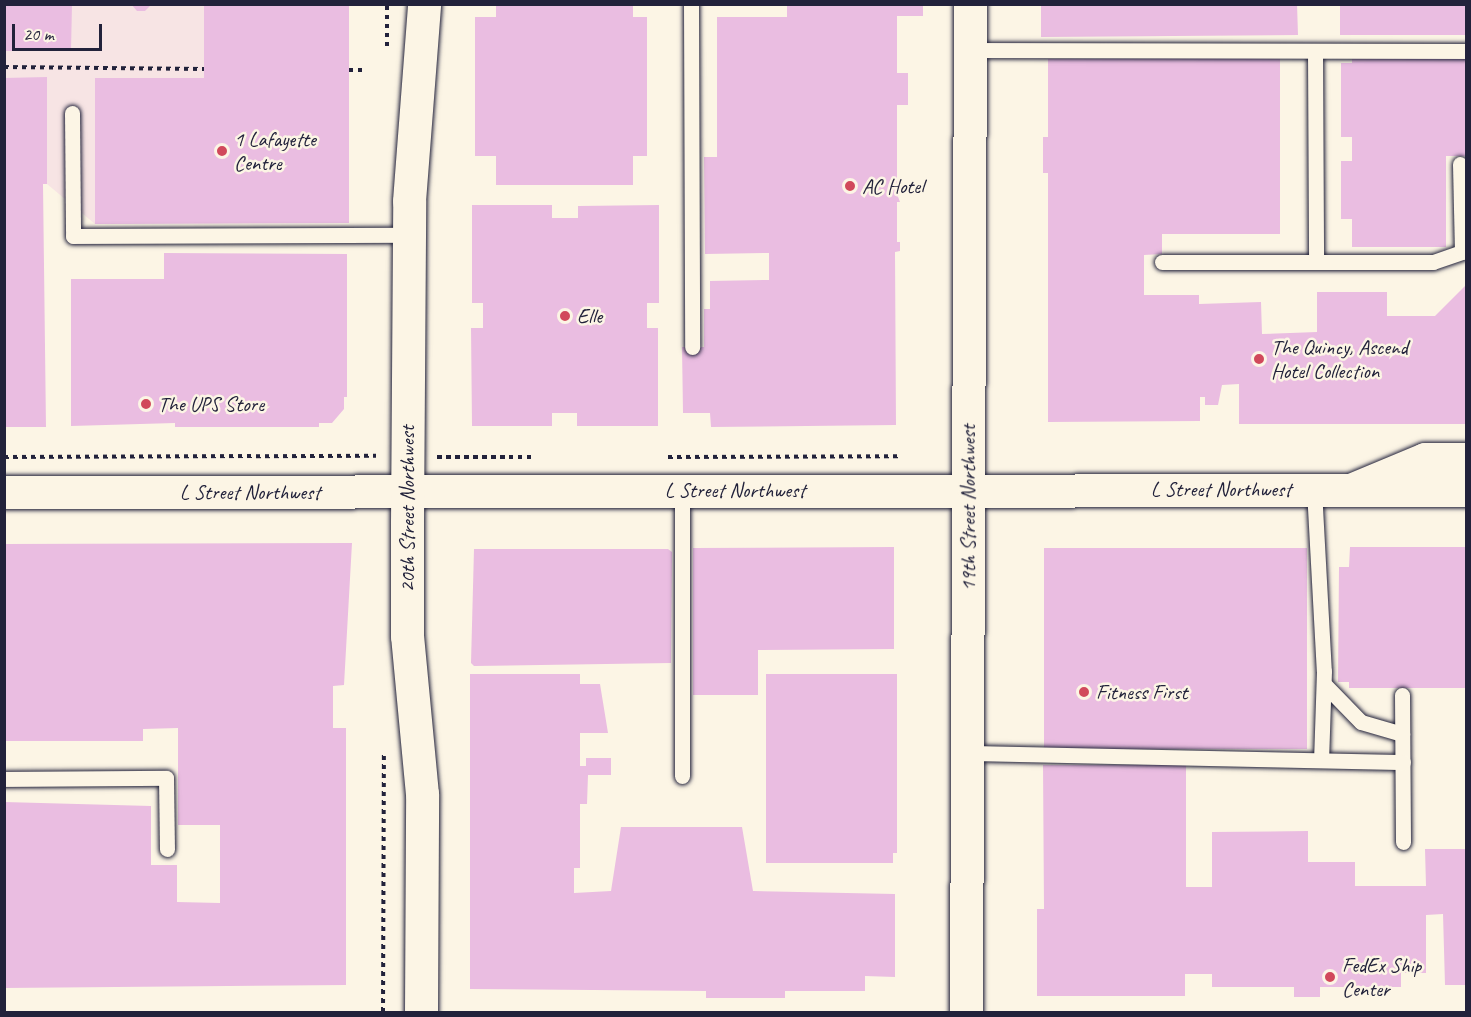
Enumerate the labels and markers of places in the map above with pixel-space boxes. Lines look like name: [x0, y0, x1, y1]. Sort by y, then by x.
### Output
place label: 1 Lafayette Centre: [234, 126, 316, 176]
marker: 1 Lafayette Centre: [215, 144, 229, 158]
place label: AC Hotel: [862, 173, 924, 199]
marker: AC Hotel: [843, 179, 857, 193]
place label: Elle: [577, 303, 602, 329]
marker: Elle: [558, 309, 572, 323]
place label: The Quincy, Ascend Hotel Collection: [1271, 334, 1408, 384]
marker: The Quincy, Ascend Hotel Collection: [1252, 352, 1266, 366]
place label: The UPS Store: [158, 391, 264, 417]
marker: The UPS Store: [139, 397, 153, 411]
place label: Fitness First: [1096, 679, 1188, 705]
marker: Fitness First: [1077, 685, 1091, 699]
place label: FedEx Ship Center: [1342, 952, 1422, 1002]
marker: FedEx Ship Center: [1323, 970, 1337, 984]

